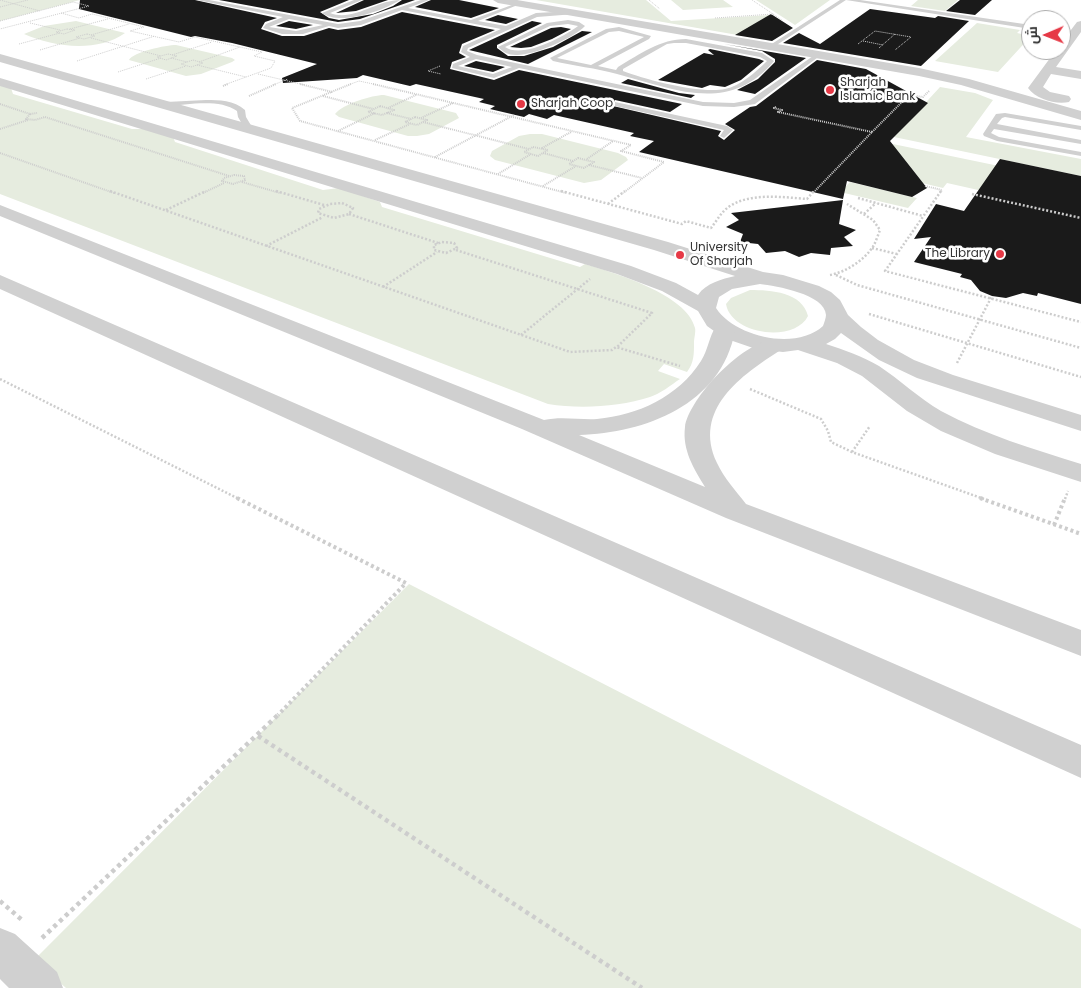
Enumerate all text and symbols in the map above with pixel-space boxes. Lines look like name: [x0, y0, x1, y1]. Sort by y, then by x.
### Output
north arrow: [1021, 10, 1071, 60]
text: ش: [1022, 26, 1042, 44]
place label: Sharjah Islamic Bank: [840, 76, 915, 104]
marker: Sharjah Islamic Bank: [824, 84, 836, 96]
place label: Sharjah Coop: [531, 97, 613, 111]
marker: Sharjah Coop: [515, 98, 527, 110]
place label: University Of Sharjah: [690, 241, 753, 269]
place label: The Library: [925, 247, 990, 261]
marker: The Library: [994, 248, 1006, 260]
marker: University Of Sharjah: [674, 249, 686, 261]

